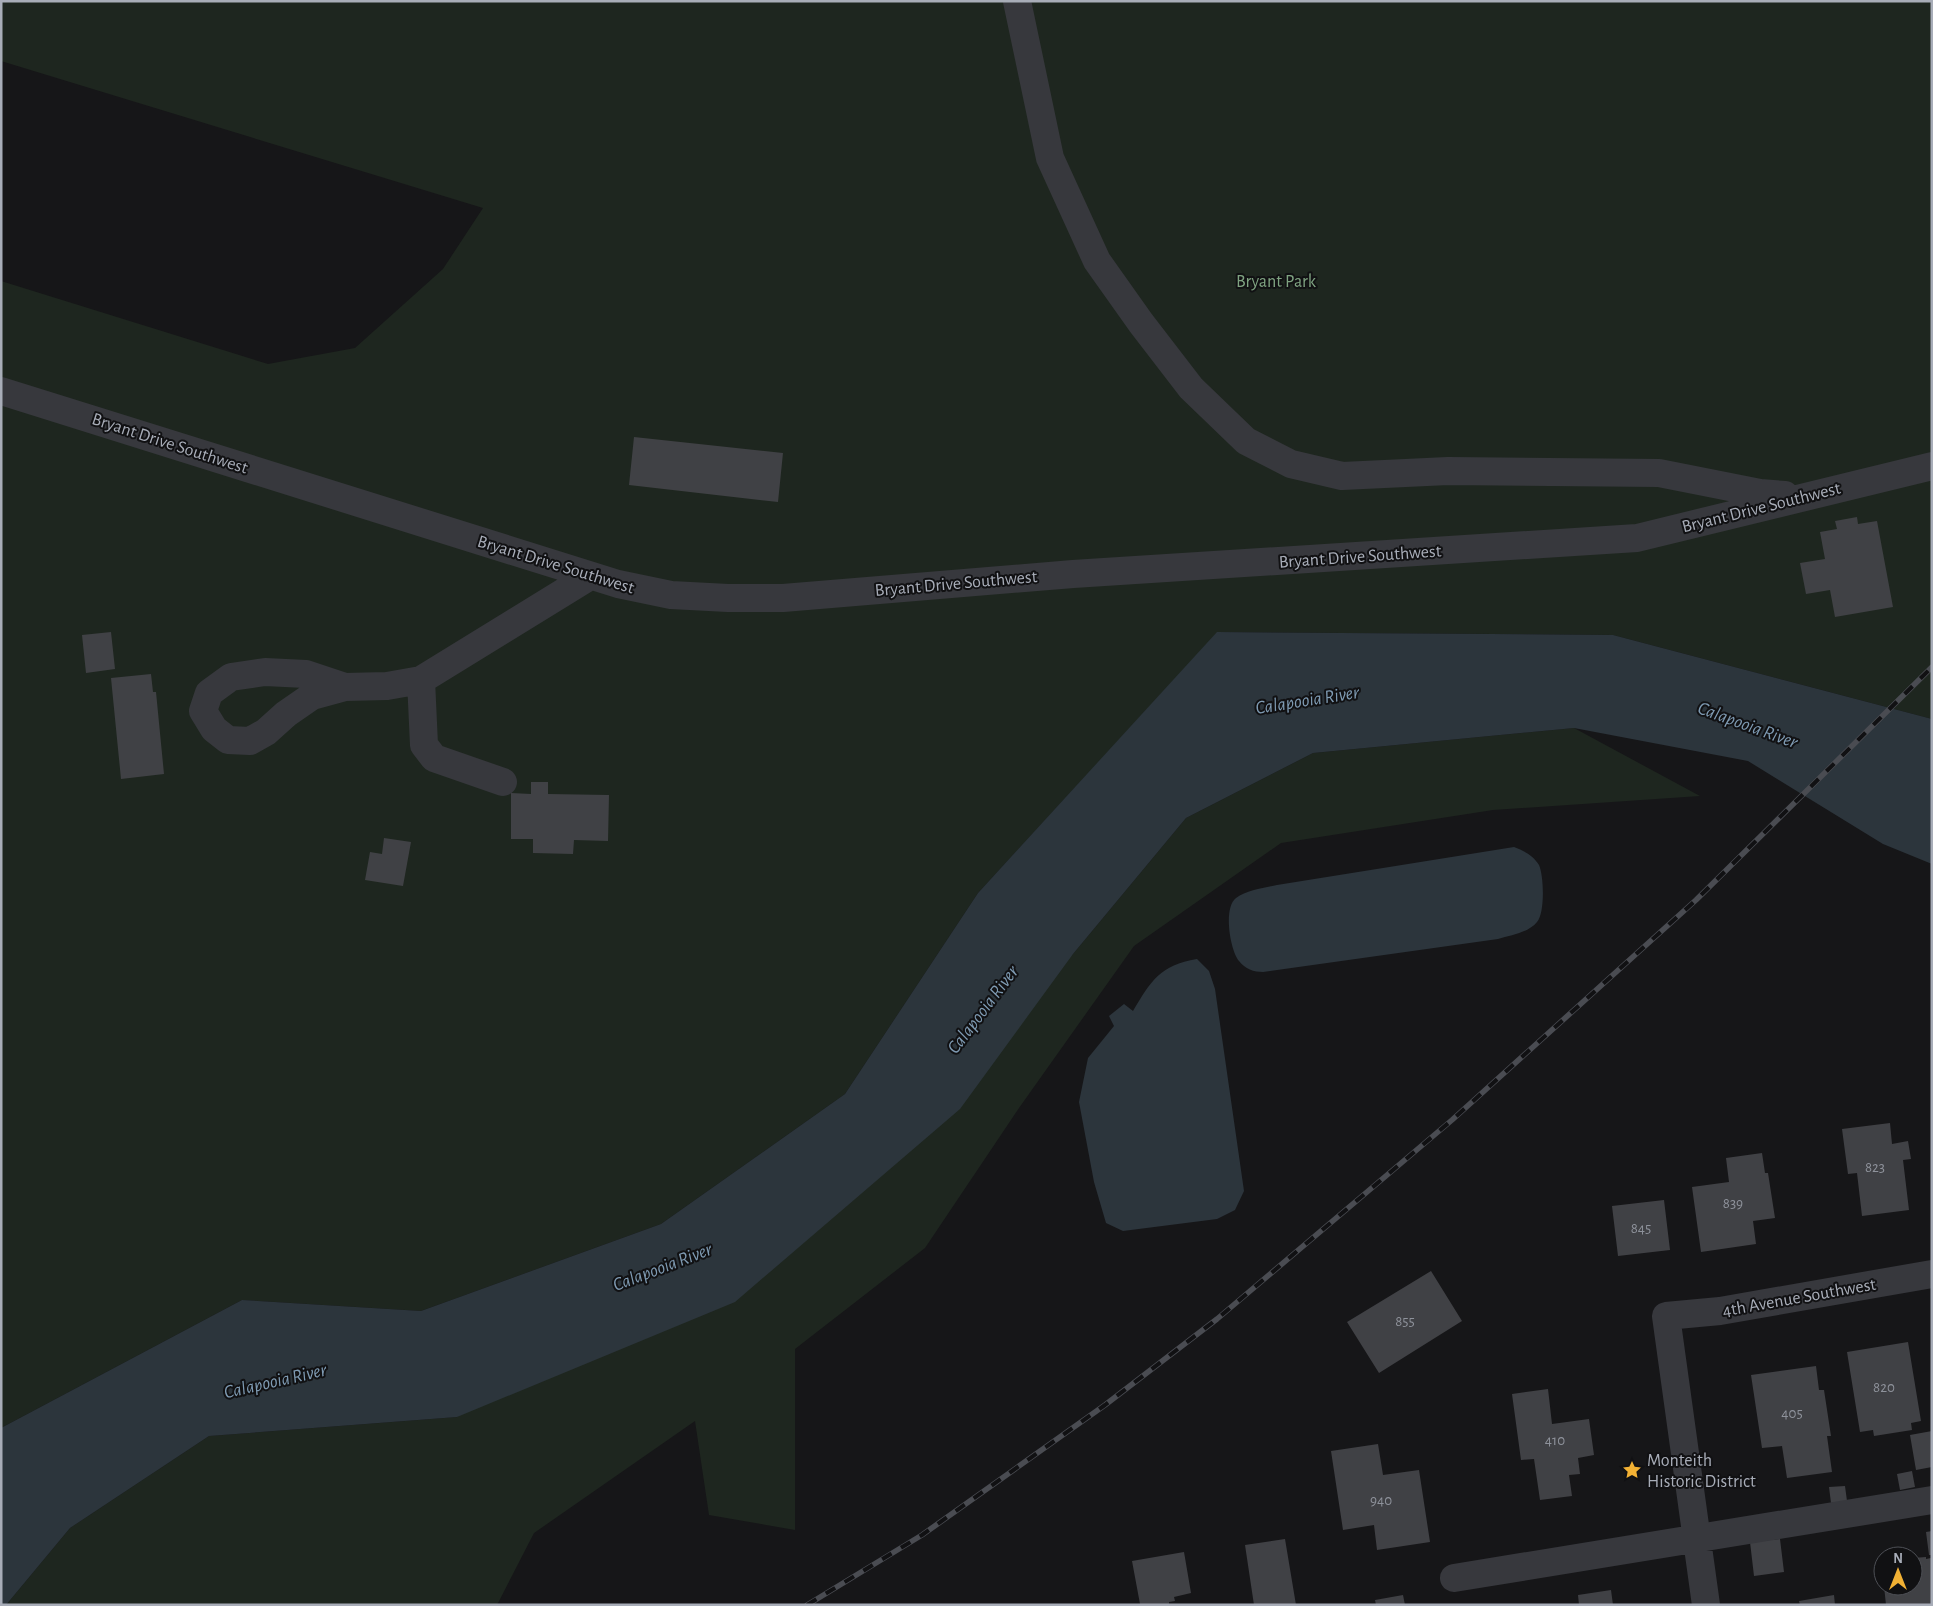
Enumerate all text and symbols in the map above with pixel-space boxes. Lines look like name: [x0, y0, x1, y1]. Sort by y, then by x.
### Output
park label: Bryant Park: [1236, 273, 1317, 291]
street label: Bryant Drive Southwest: [89, 410, 250, 478]
street label: Bryant Drive Southwest: [1680, 479, 1843, 536]
street label: Bryant Drive Southwest: [475, 533, 637, 597]
street label: Bryant Drive Southwest: [1278, 542, 1442, 572]
street label: Bryant Drive Southwest: [874, 568, 1038, 600]
water label: Calapooia River: [1254, 683, 1361, 718]
water label: Calapooia River: [1695, 699, 1801, 753]
water label: Calapooia River: [944, 962, 1023, 1057]
house number: 823: [1865, 1160, 1885, 1175]
house number: 839: [1723, 1196, 1743, 1211]
house number: 845: [1631, 1221, 1651, 1236]
water label: Calapooia River: [610, 1239, 716, 1295]
street label: 4th Avenue Southwest: [1721, 1276, 1878, 1320]
house number: 855: [1395, 1314, 1415, 1329]
water label: Calapooia River: [222, 1360, 329, 1402]
house number: 820: [1873, 1380, 1895, 1395]
house number: 405: [1781, 1406, 1803, 1421]
house number: 410: [1545, 1433, 1565, 1448]
place label: Monteith Historic District: [1647, 1452, 1756, 1491]
place icon: Monteith Historic District: [1621, 1459, 1643, 1481]
house number: 940: [1370, 1493, 1392, 1508]
north arrow: [1873, 1546, 1923, 1596]
text: N: [1893, 1552, 1903, 1566]

